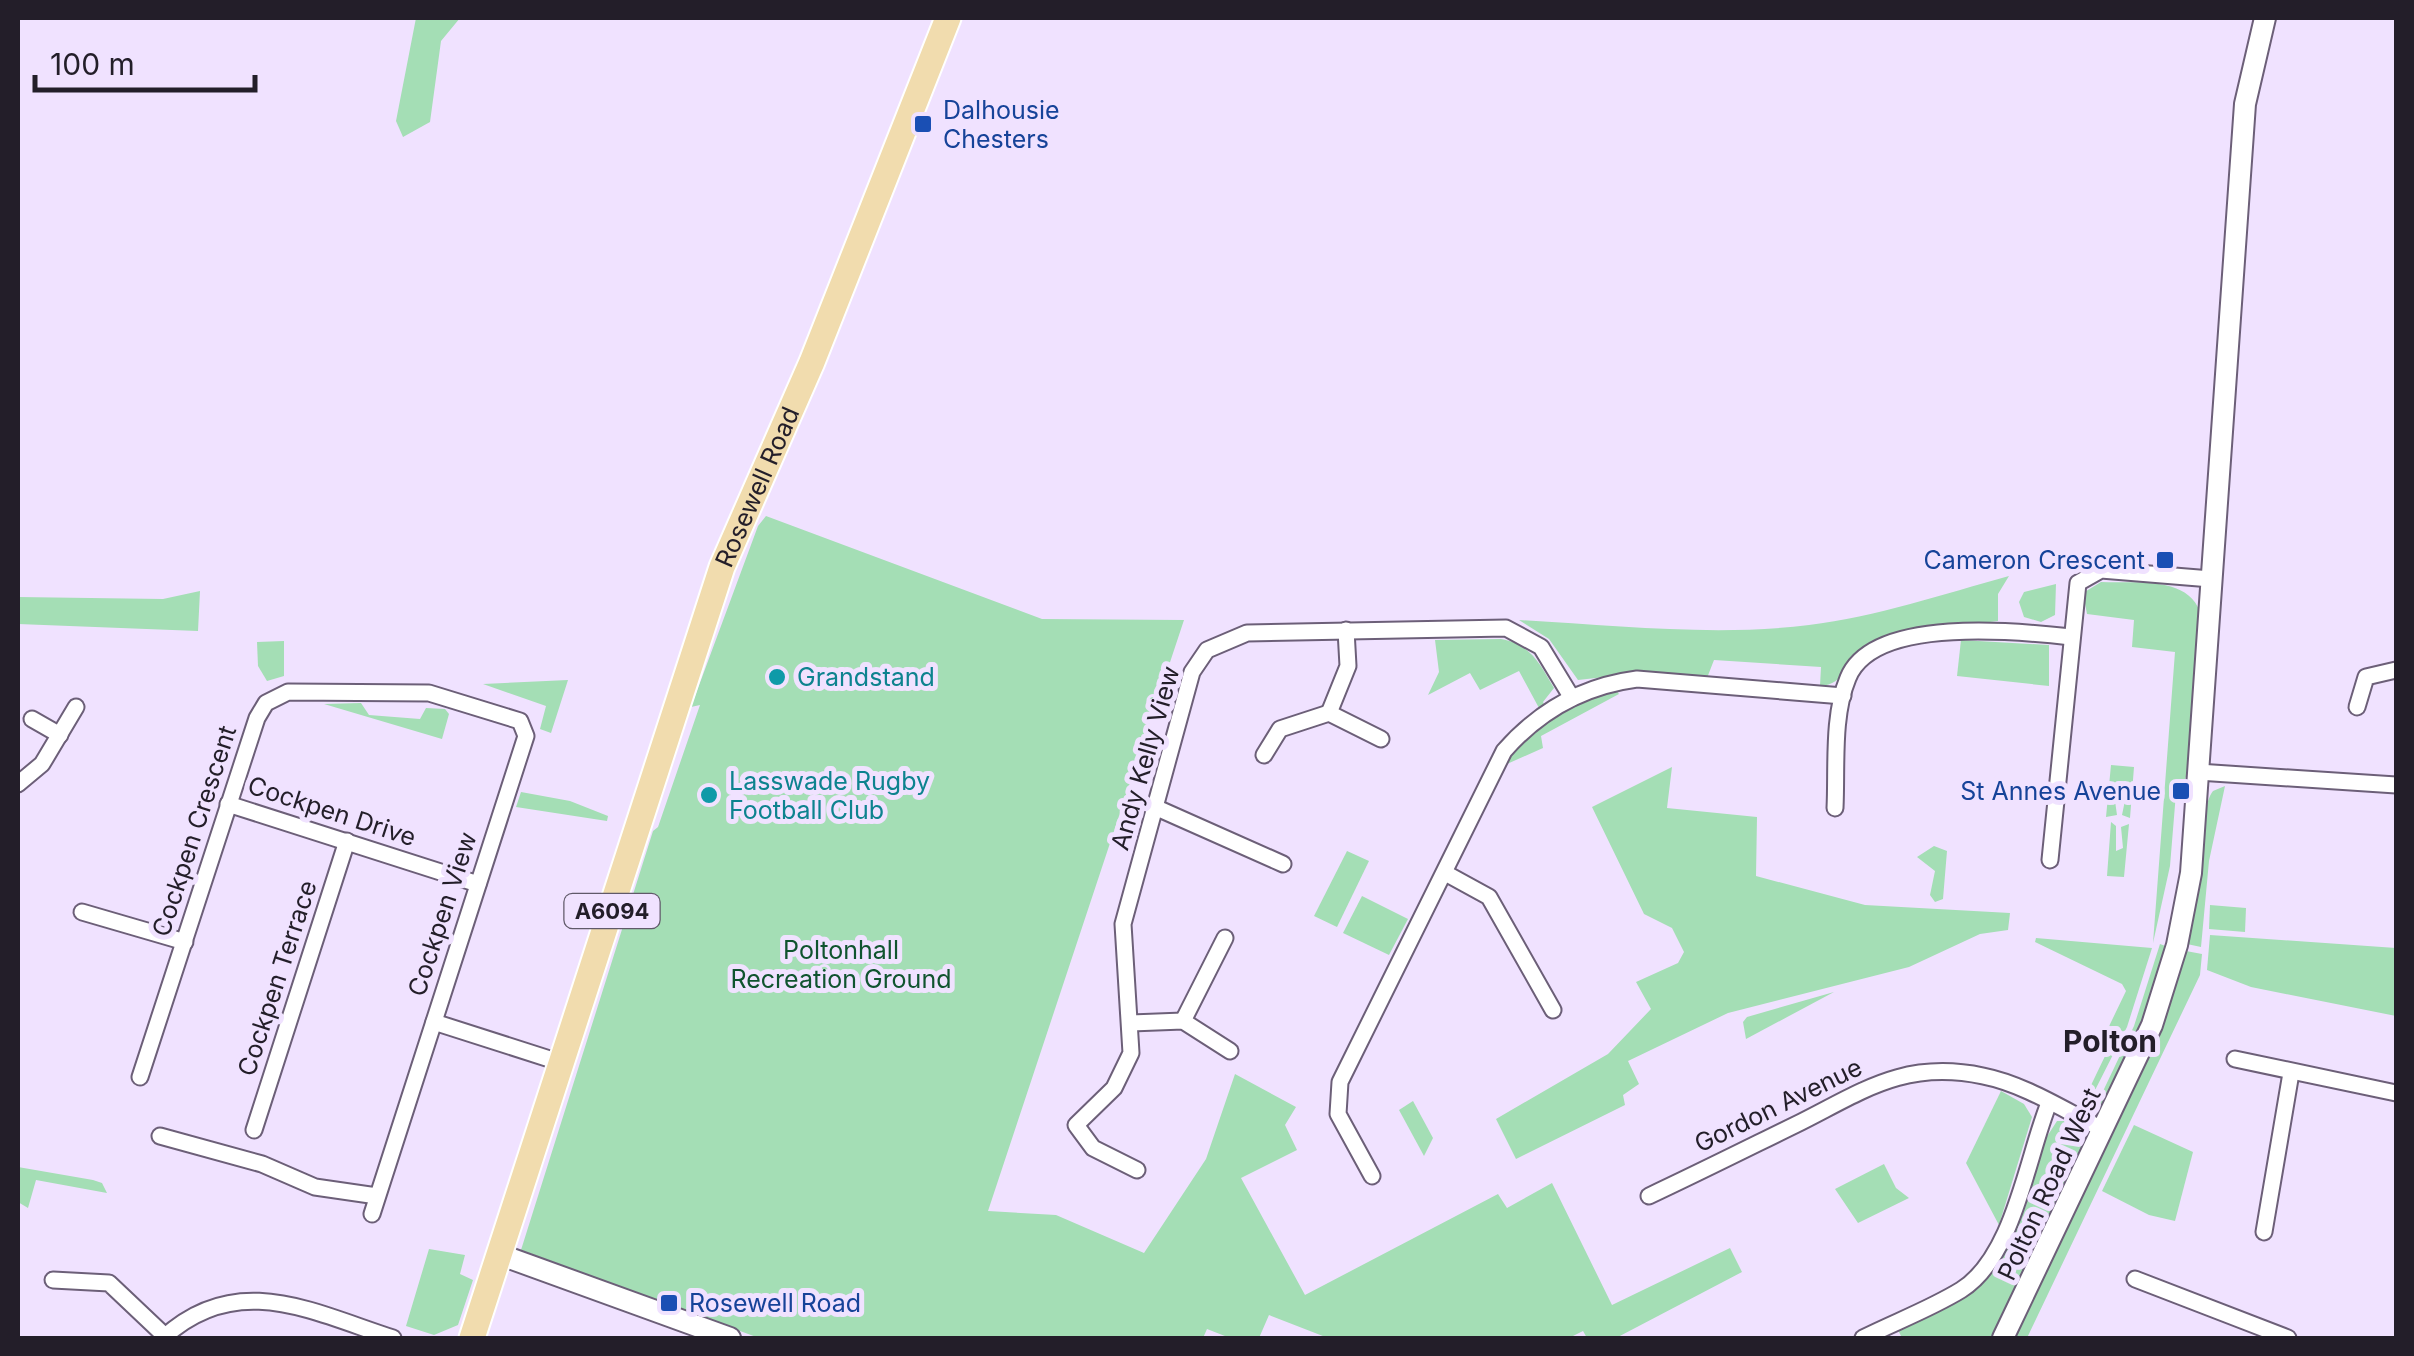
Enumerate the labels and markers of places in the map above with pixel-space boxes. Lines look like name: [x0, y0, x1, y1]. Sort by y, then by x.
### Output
place label: Dalhousie Chesters: [943, 95, 1060, 154]
marker: Dalhousie Chesters: [912, 113, 934, 135]
place label: Cameron Crescent: [1924, 545, 2145, 575]
marker: Cameron Crescent: [2154, 549, 2176, 571]
place label: Grandstand: [797, 662, 935, 692]
marker: Grandstand: [766, 666, 788, 688]
place label: Lasswade Rugby Football Club: [729, 766, 930, 825]
place label: St Annes Avenue: [1960, 776, 2161, 806]
marker: St Annes Avenue: [2170, 780, 2192, 802]
marker: Lasswade Rugby Football Club: [698, 784, 720, 806]
place label: Rosewell Road: [689, 1288, 861, 1318]
marker: Rosewell Road: [658, 1292, 680, 1314]

